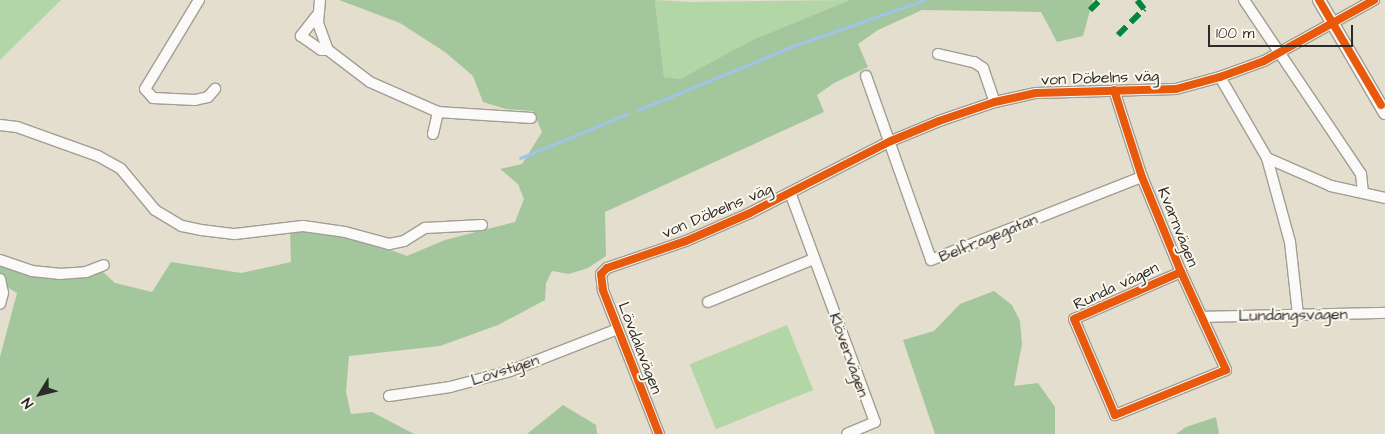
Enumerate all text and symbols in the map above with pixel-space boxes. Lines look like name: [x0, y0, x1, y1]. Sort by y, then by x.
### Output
scale bar: [1210, 15, 1355, 47]
text: 100 m: [1216, 23, 1255, 44]
street label: von Döbelns väg: [1041, 66, 1159, 90]
street label: von Döbelns väg: [659, 179, 775, 243]
street label: Kvarnvägen: [1153, 184, 1203, 270]
street label: Belfragegatan: [936, 209, 1040, 267]
street label: Runda vägen: [1070, 258, 1162, 314]
street label: Lövdalavägen: [614, 299, 666, 397]
street label: Lundängsvägen: [1238, 304, 1348, 326]
street label: Klövervägen: [825, 310, 873, 400]
street label: Lövstigen: [469, 350, 541, 390]
north arrow: [15, 369, 65, 419]
text: N: [17, 393, 39, 412]

